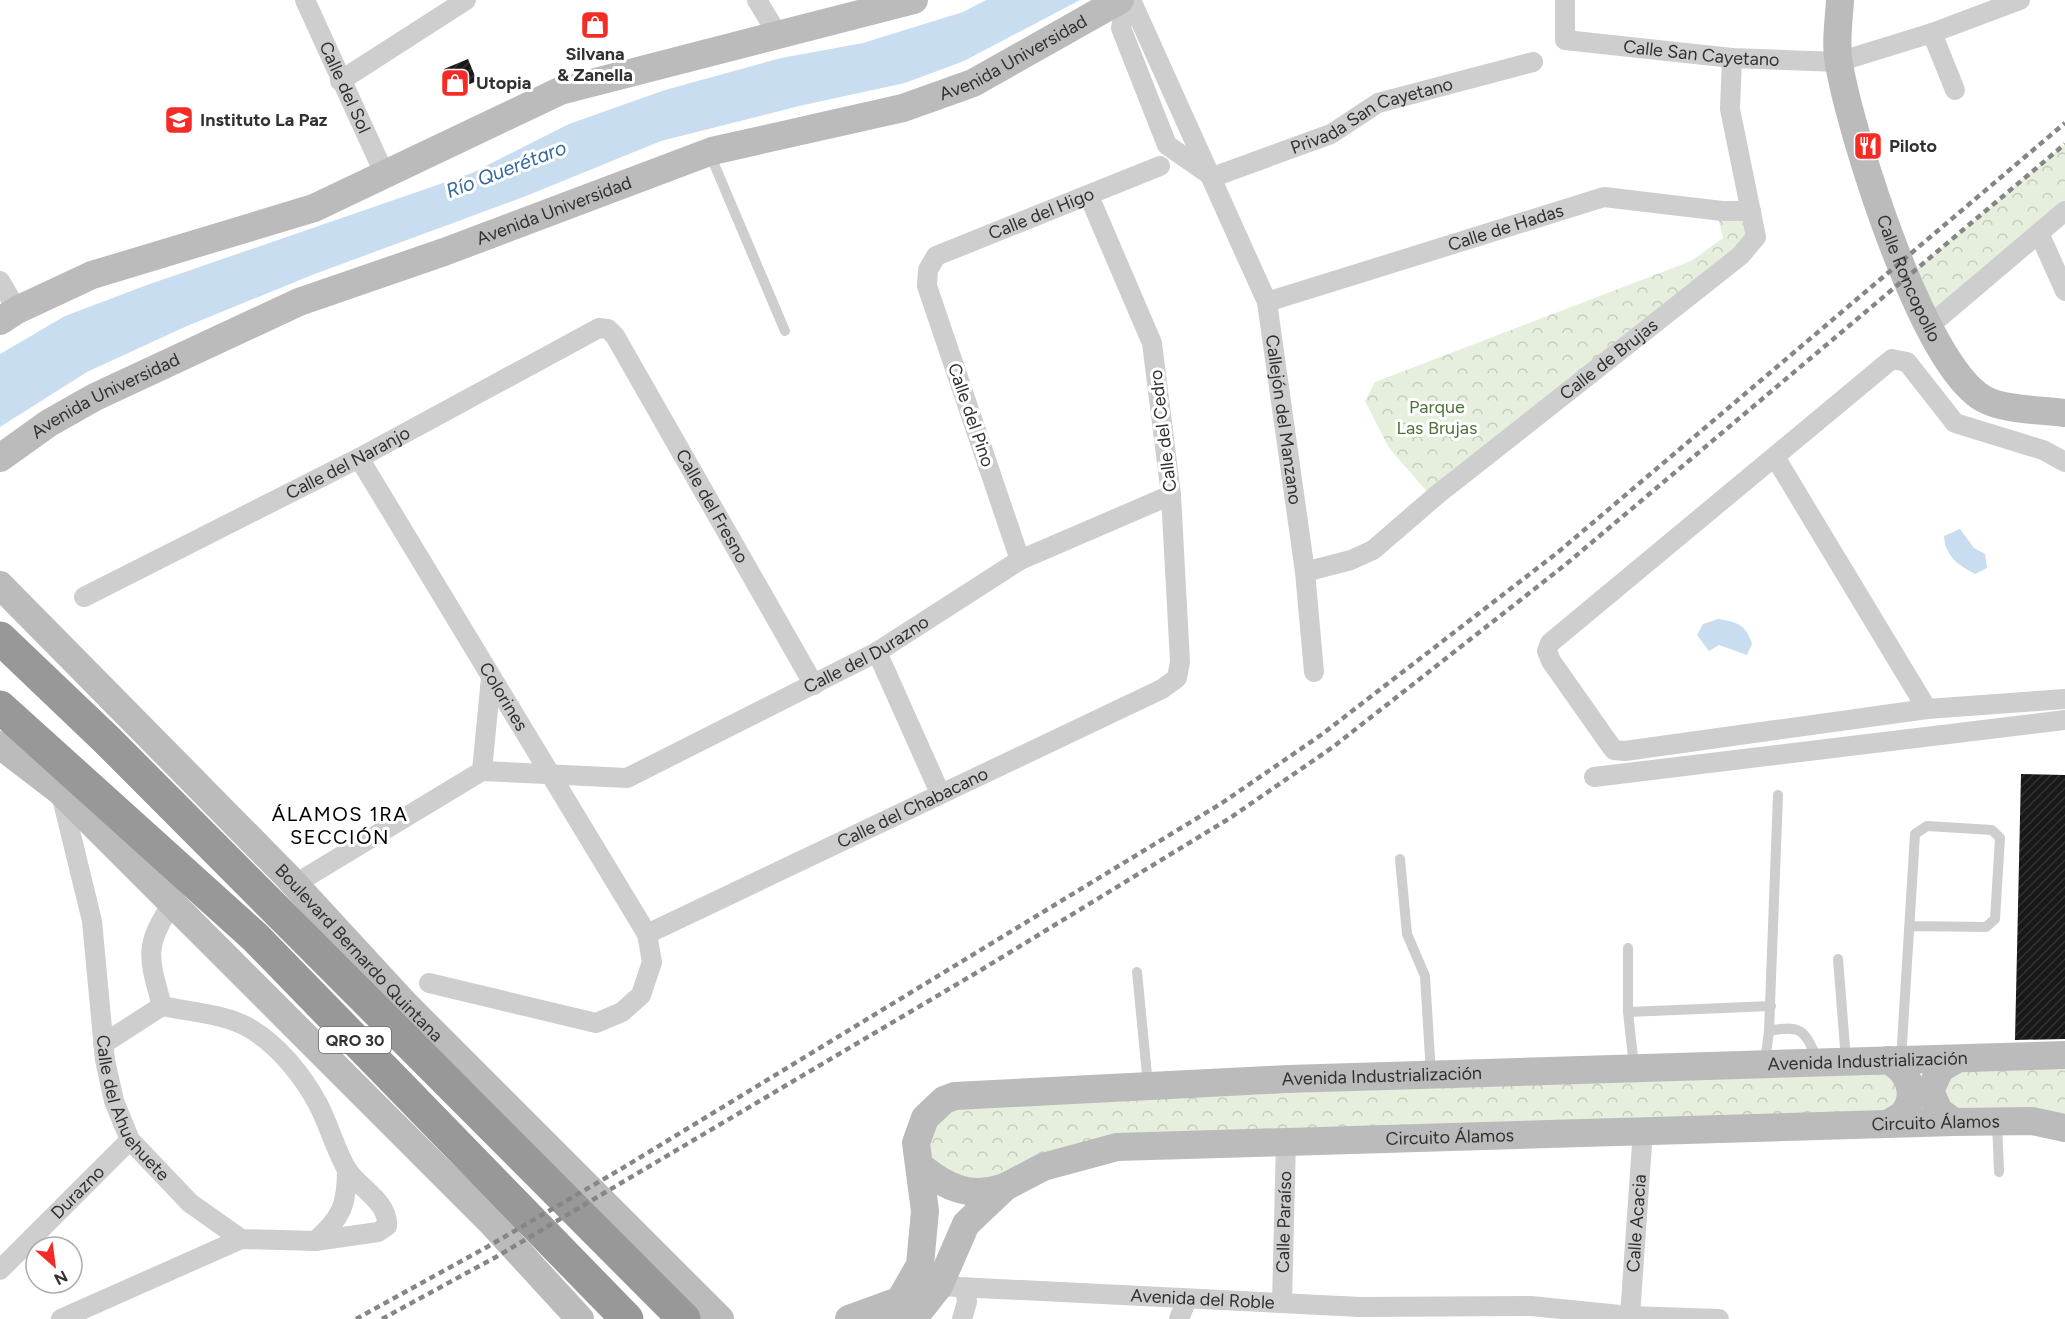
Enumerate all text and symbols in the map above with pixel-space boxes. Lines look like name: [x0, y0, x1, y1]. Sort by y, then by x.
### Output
shop icon: Silvana & Zanella: [579, 9, 611, 41]
street label: Avenida Universidad: [936, 10, 1091, 105]
street label: Calle San Cayetano: [1622, 35, 1780, 71]
street label: Calle del Sol: [314, 38, 375, 137]
place label: Silvana & Zanella: [557, 43, 633, 86]
shop icon: Utopia: [439, 67, 471, 99]
place label: Utopia: [476, 72, 531, 94]
street label: Privada San Cayetano: [1287, 73, 1455, 159]
school or university icon: Instituto La Paz: [163, 104, 195, 136]
place label: Instituto La Paz: [200, 109, 328, 131]
restaurant icon: Piloto: [1852, 130, 1884, 162]
water label: Río Querétaro: [442, 135, 570, 203]
place label: Piloto: [1889, 135, 1937, 157]
street label: Avenida Universidad: [473, 171, 635, 250]
street label: Calle del Higo: [985, 183, 1097, 245]
street label: Calle de Hadas: [1445, 199, 1566, 256]
street label: Calle Roncopollo: [1872, 212, 1946, 346]
street label: Calle de Brujas: [1555, 314, 1662, 405]
street label: Callejón del Manzano: [1261, 333, 1306, 506]
street label: Avenida Universidad: [27, 348, 183, 443]
street label: Calle del Pino: [943, 360, 999, 470]
street label: Calle del Cedro: [1145, 369, 1181, 493]
park label: Parque Las Brujas: [1397, 396, 1477, 439]
street label: Calle del Naranjo: [282, 421, 414, 504]
street label: Calle del Fresno: [671, 445, 753, 567]
street label: Calle del Durazno: [800, 611, 933, 698]
street label: Colorines: [474, 658, 533, 735]
street label: Calle del Chabacano: [833, 762, 992, 853]
district label: ÁLAMOS 1RA SECCIÓN: [272, 802, 408, 849]
street label: Boulevard Bernardo Quintana: [270, 859, 447, 1046]
road number: QRO 30: [319, 1027, 391, 1053]
street label: Calle del Ahuehuete: [92, 1034, 174, 1186]
street label: Avenida Industrialización: [1767, 1047, 1968, 1075]
street label: Avenida Industrialización: [1281, 1062, 1482, 1090]
street label: Circuito Álamos: [1871, 1110, 2000, 1135]
street label: Circuito Álamos: [1385, 1124, 1514, 1150]
street label: Durazno: [46, 1161, 109, 1224]
street label: Calle Paraíso: [1272, 1171, 1296, 1273]
street label: Calle Acacia: [1622, 1173, 1651, 1273]
north arrow: [24, 1235, 84, 1295]
text: N: [51, 1267, 71, 1289]
street label: Avenida del Roble: [1130, 1285, 1275, 1314]

